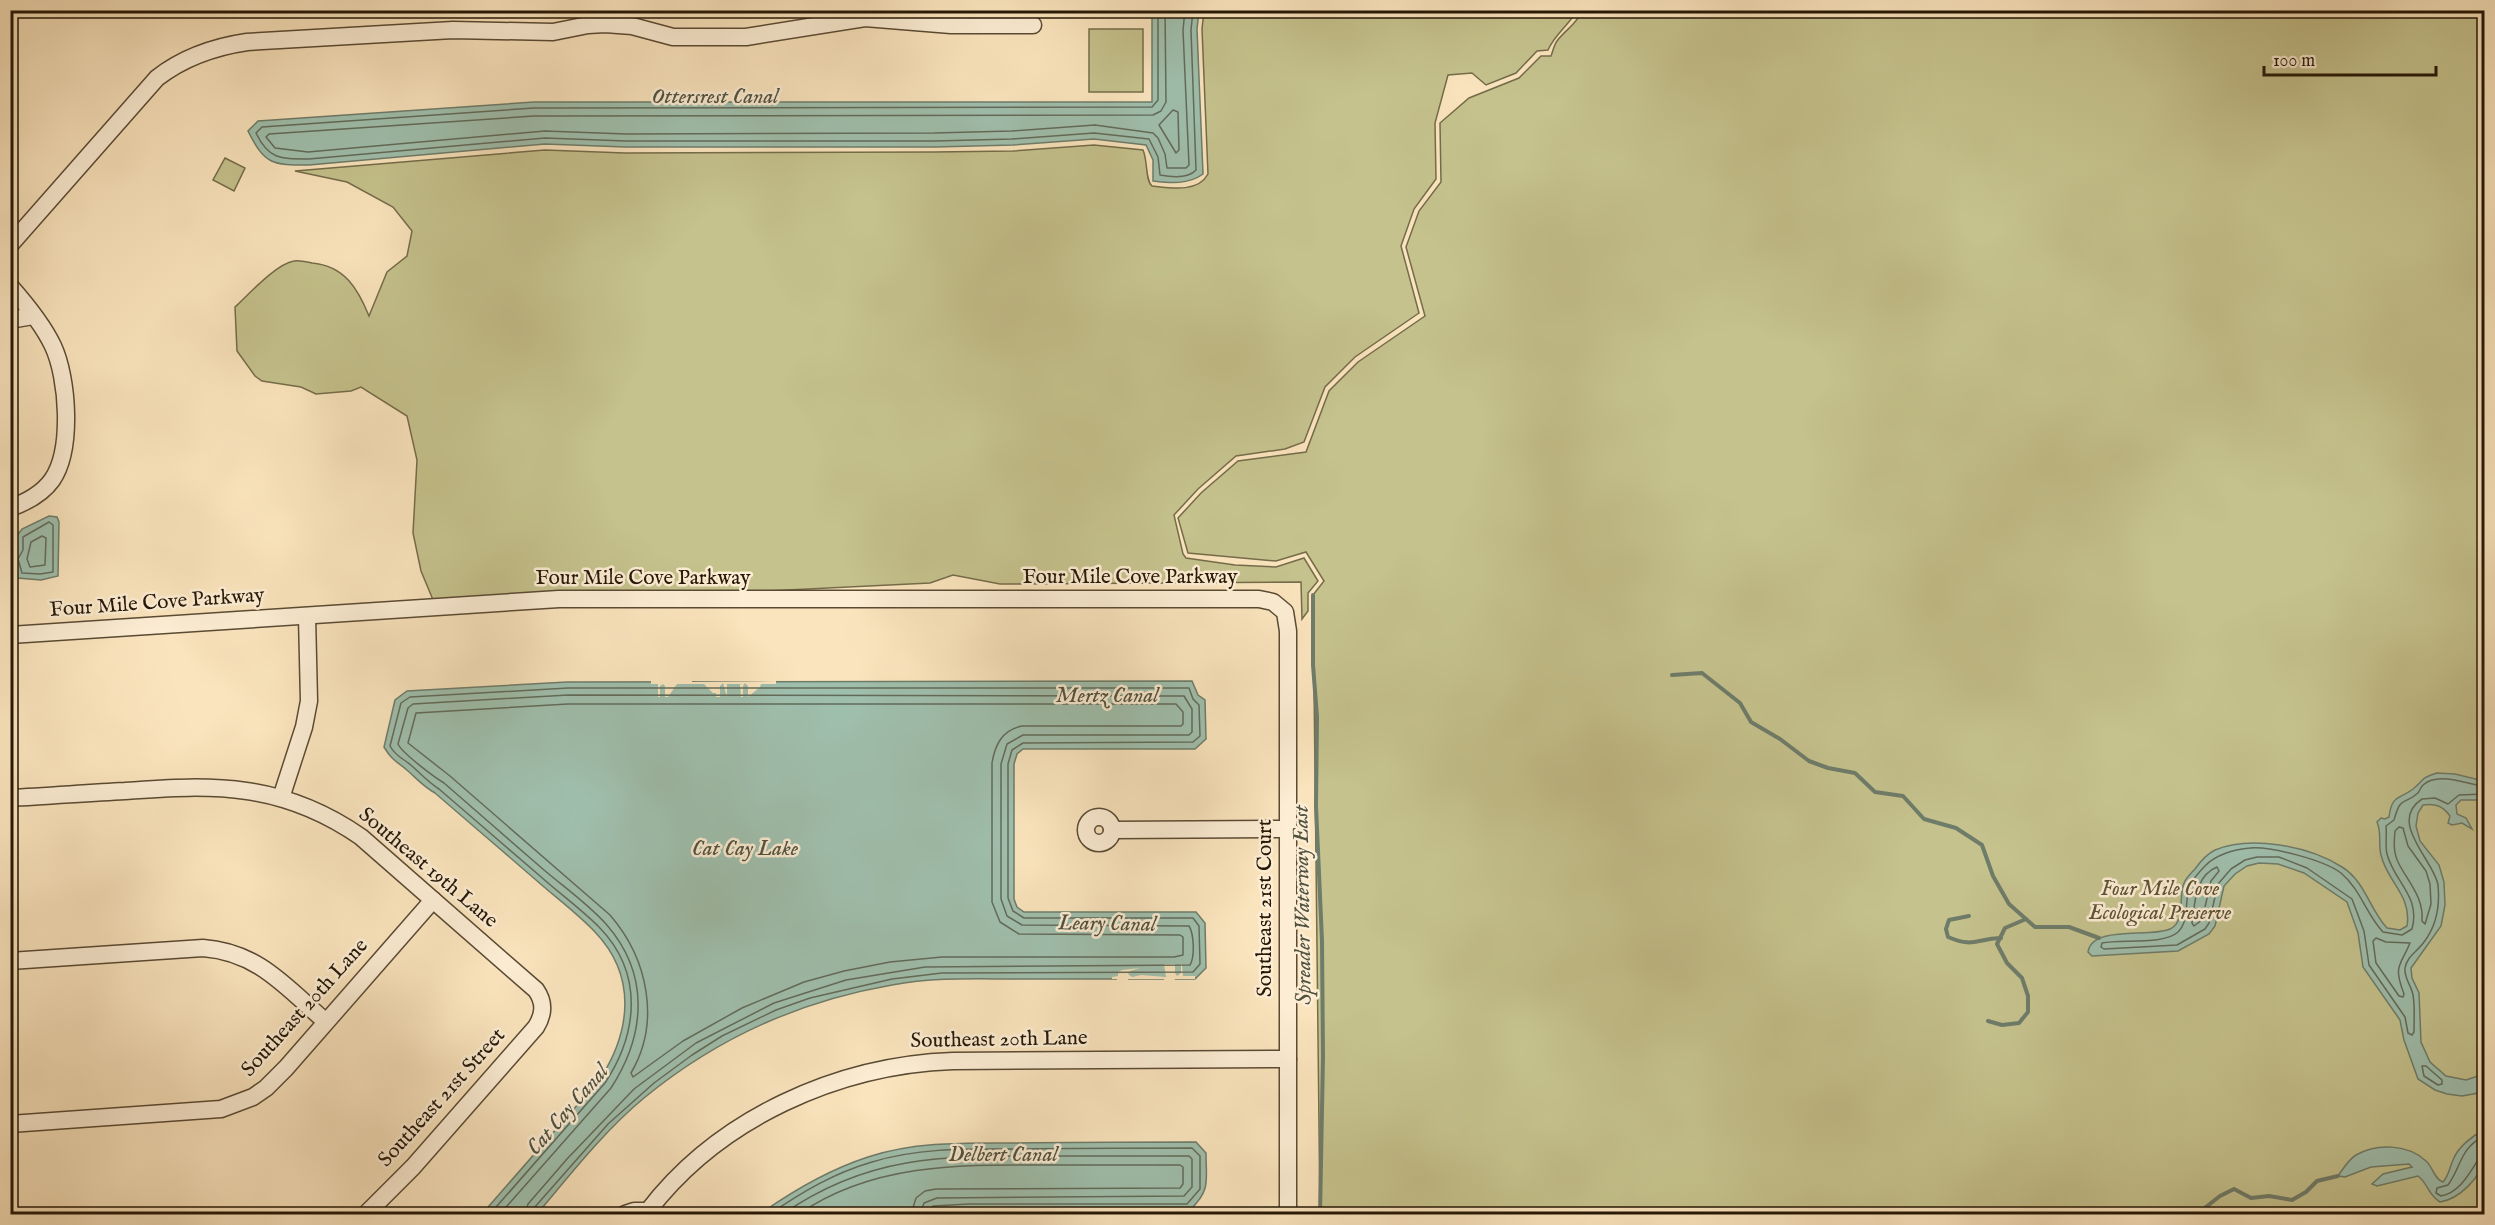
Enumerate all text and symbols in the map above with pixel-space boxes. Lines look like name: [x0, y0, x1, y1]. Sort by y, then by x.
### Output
scale bar: [2264, 39, 2436, 77]
text: 100 m: [2273, 50, 2315, 73]
water label: Ottersrest Canal: [652, 83, 780, 111]
street label: Four Mile Cove Parkway: [1022, 564, 1238, 591]
street label: Four Mile Cove Parkway: [535, 565, 751, 592]
street label: Four Mile Cove Parkway: [49, 582, 266, 624]
water label: Mertz Canal: [1056, 682, 1160, 710]
street label: Southeast 19th Lane: [353, 802, 504, 934]
water label: Spreader Waterway East: [1287, 804, 1319, 1005]
street label: Southeast 21st Court: [1252, 819, 1279, 997]
water label: Cat Cay Lake: [692, 835, 799, 863]
park label: Four Mile Cove Ecological Preserve: [2088, 876, 2231, 927]
water label: Leary Canal: [1057, 909, 1158, 939]
street label: Southeast 20th Lane: [236, 933, 375, 1083]
street label: Southeast 21st Street: [372, 1023, 512, 1173]
street label: Southeast 20th Lane: [910, 1025, 1088, 1055]
water label: Cat Cay Canal: [521, 1057, 616, 1161]
water label: Delbert Canal: [948, 1141, 1059, 1169]

